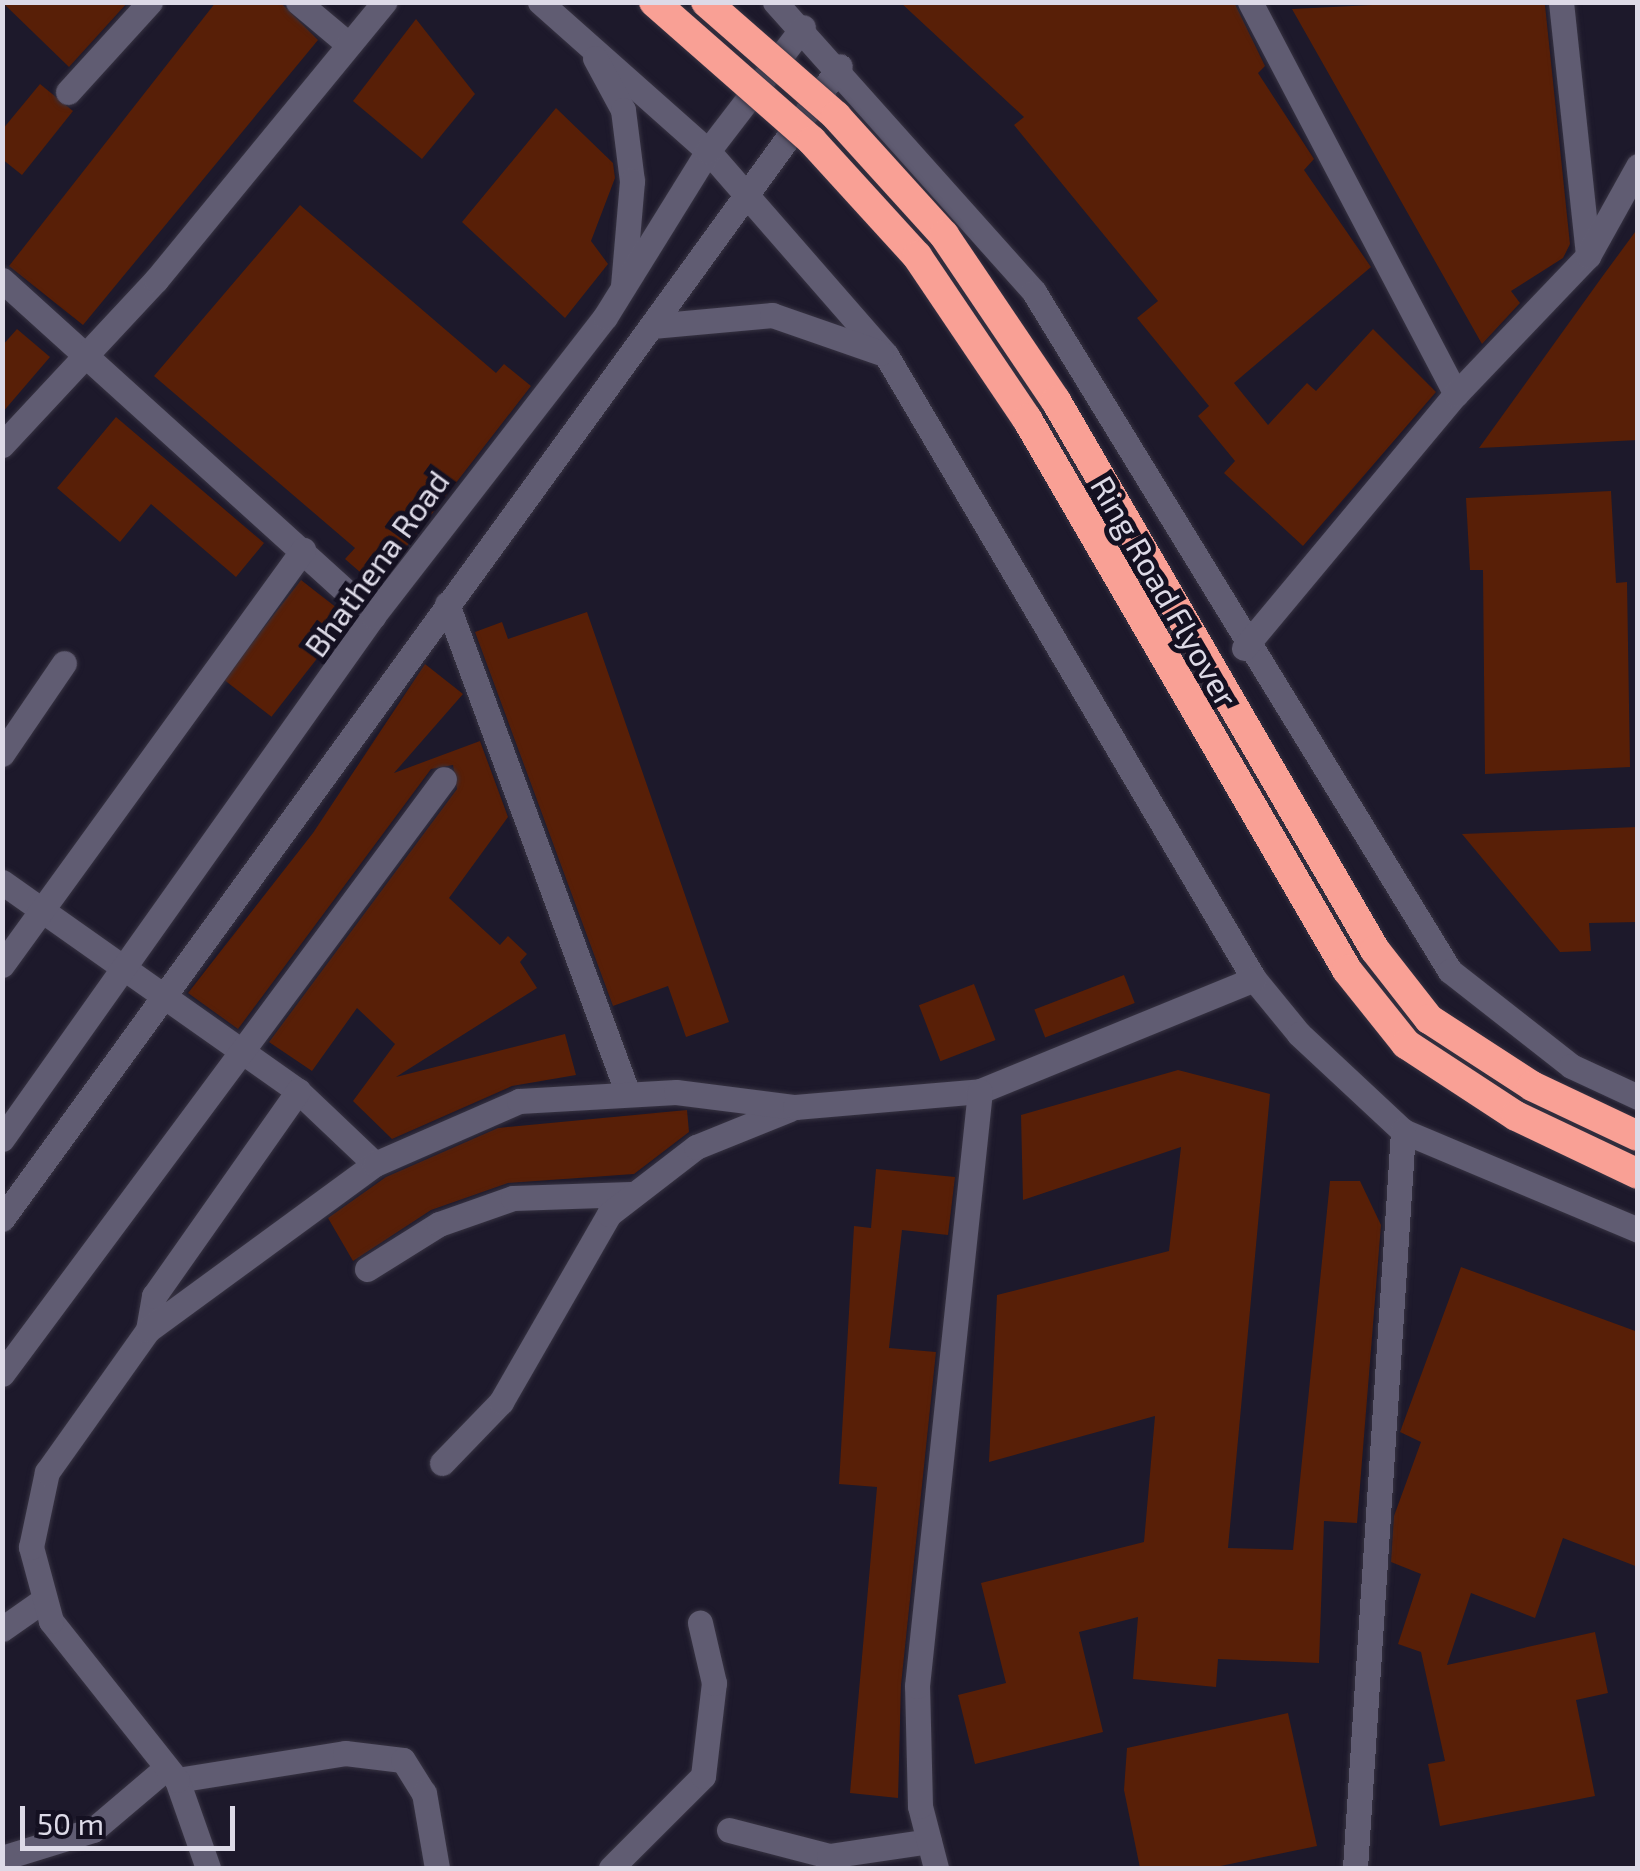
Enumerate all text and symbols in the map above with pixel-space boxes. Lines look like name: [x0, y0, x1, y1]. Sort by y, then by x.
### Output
street label: Bhathena Road: [296, 462, 456, 664]
street label: Ring Road Flyover: [1083, 469, 1247, 713]
scale bar: [25, 1786, 240, 1848]
text: 50 m: [37, 1805, 104, 1841]

